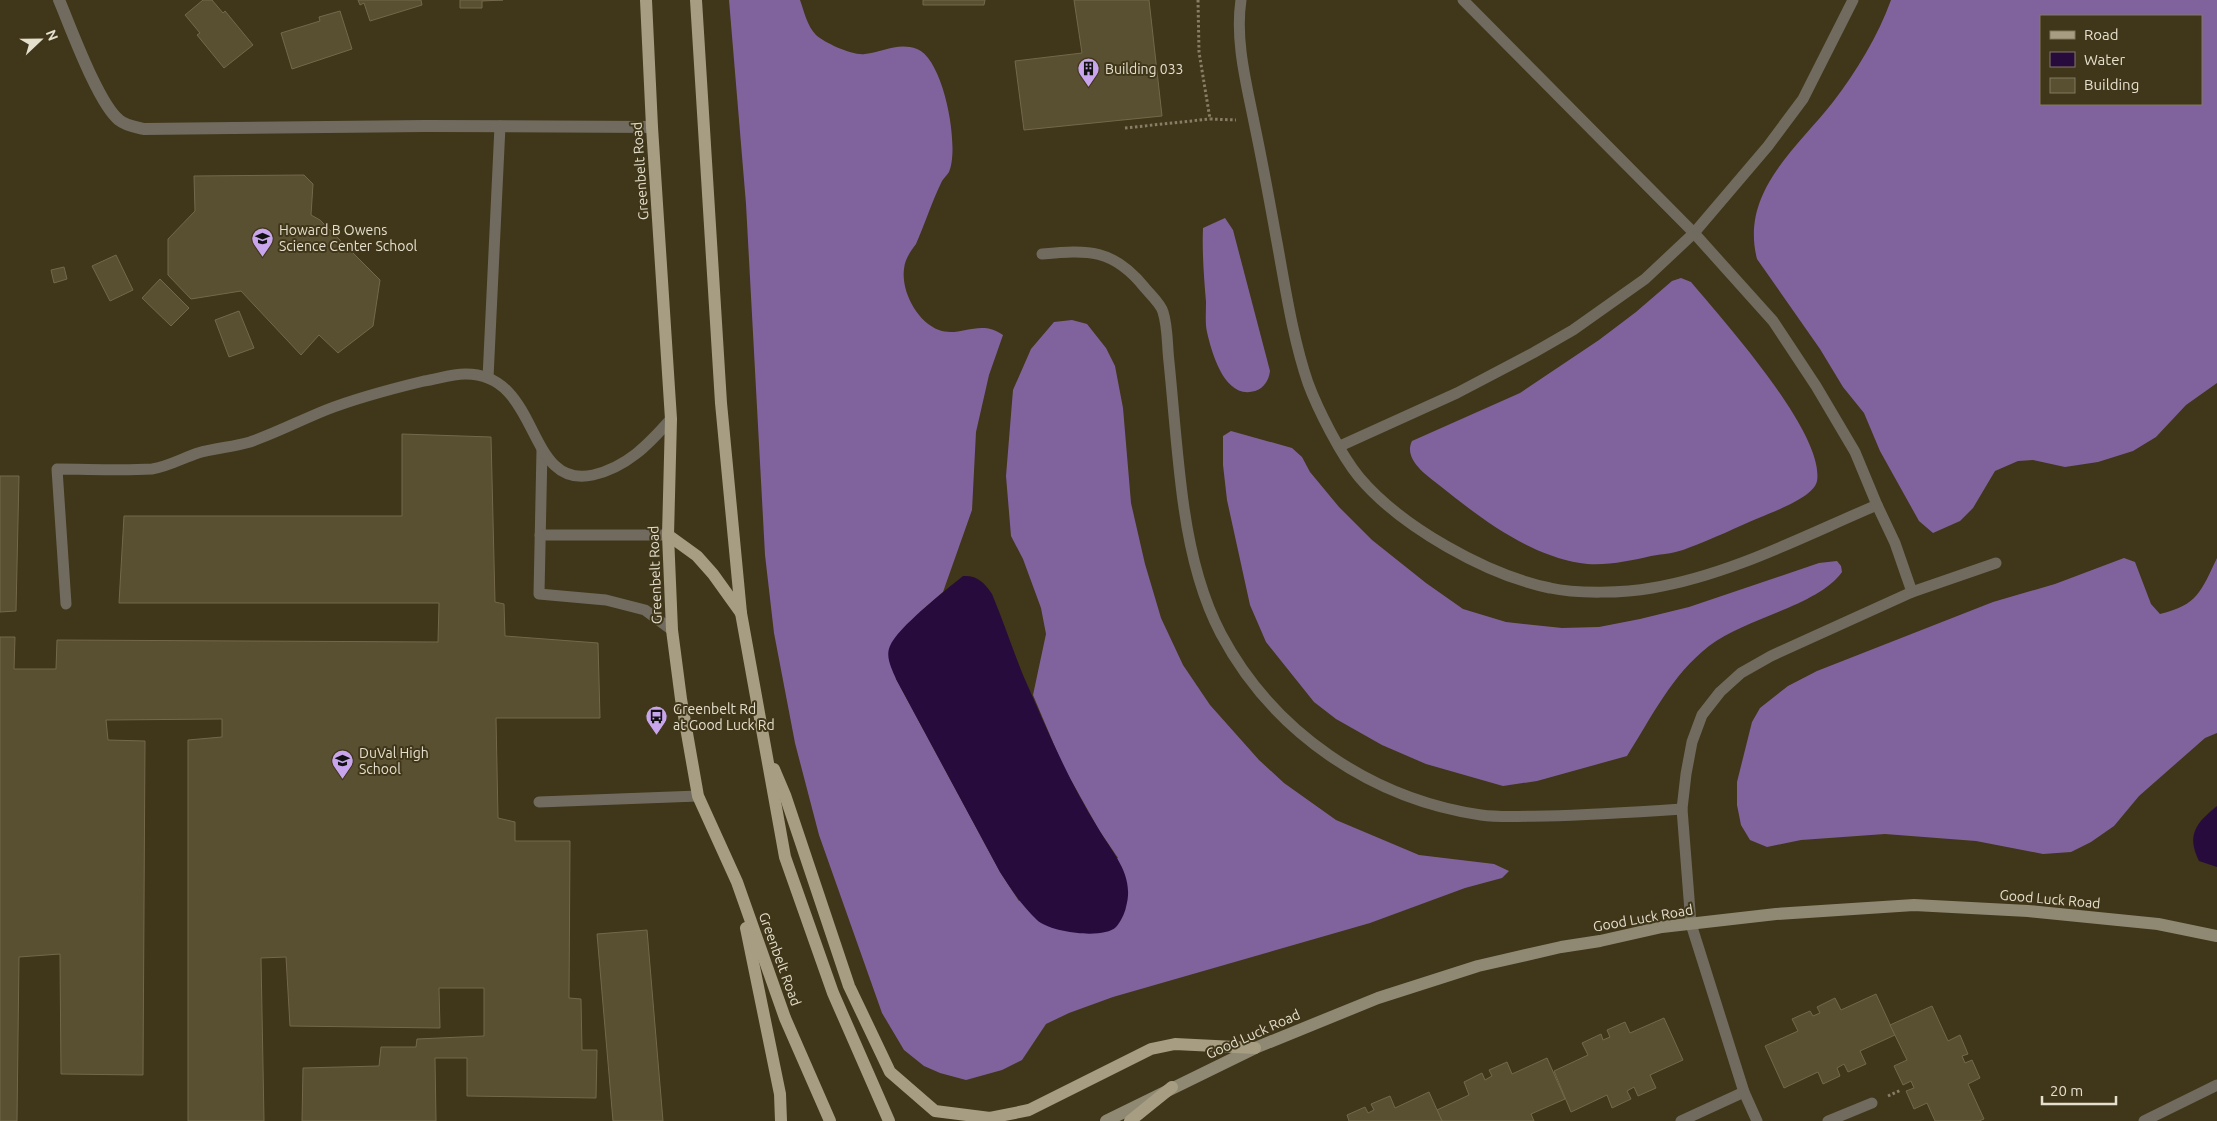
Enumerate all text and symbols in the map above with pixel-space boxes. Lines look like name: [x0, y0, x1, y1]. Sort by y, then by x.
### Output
north arrow: [15, 15, 65, 65]
legend: [2040, 15, 2202, 105]
text: Road: [2084, 26, 2119, 43]
text: N: [43, 27, 61, 43]
text: Water: [2084, 51, 2125, 68]
building icon: Building 033: [1077, 57, 1101, 88]
place label: Building 033: [1105, 61, 1183, 77]
text: Building: [2084, 76, 2139, 93]
street label: Greenbelt Road: [629, 121, 651, 221]
place label: Howard B Owens Science Center School: [279, 222, 418, 254]
school or university icon: Howard B Owens Science Center School: [251, 226, 275, 257]
street label: Greenbelt Road: [645, 525, 665, 625]
place label: Greenbelt Rd at Good Luck Rd: [673, 701, 775, 733]
bus stop icon: Greenbelt Rd at Good Luck Rd: [645, 705, 669, 736]
place label: DuVal High School: [359, 745, 429, 777]
school or university icon: DuVal High School: [331, 749, 355, 780]
street label: Good Luck Road: [1999, 887, 2101, 911]
street label: Good Luck Road: [1592, 901, 1694, 935]
street label: Greenbelt Road: [756, 910, 804, 1008]
street label: Good Luck Road: [1204, 1006, 1302, 1062]
scale bar: [2042, 1074, 2116, 1106]
text: 20 m: [2050, 1082, 2083, 1099]

